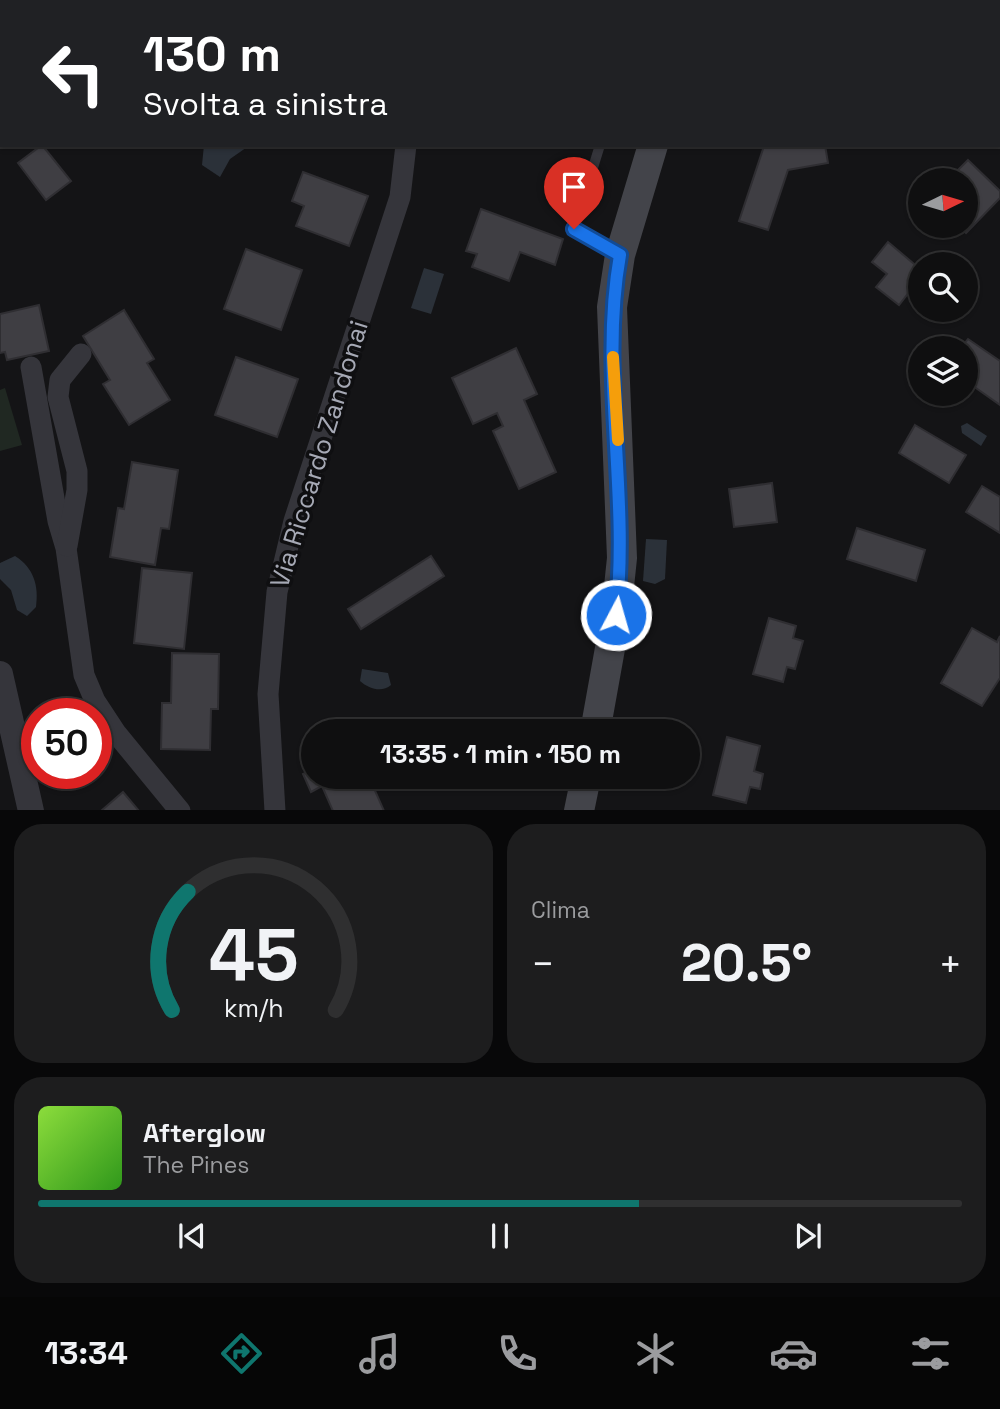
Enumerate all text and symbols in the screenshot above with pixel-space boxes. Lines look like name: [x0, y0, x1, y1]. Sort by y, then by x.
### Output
text: 130 m: [143, 23, 281, 85]
icon: left: [28, 28, 119, 119]
text: Svolta a sinistra: [143, 84, 388, 124]
pin: [544, 157, 604, 229]
icon: arrive: [555, 168, 593, 206]
north arrow: [908, 168, 978, 238]
map controls: [908, 168, 978, 406]
button: search: [908, 252, 978, 322]
street label: Via Riccardo Zandonai: [262, 316, 376, 592]
button: layers: [908, 336, 978, 406]
position arrow: [579, 578, 653, 652]
speed limit sign: 50: [21, 698, 112, 789]
text: 13:35 · 1 min · 150 m: [380, 737, 621, 771]
text: Clima: [531, 895, 590, 925]
text: 45: [209, 908, 298, 1001]
text: 20.5°: [681, 930, 812, 996]
text: −: [531, 940, 555, 988]
text: +: [938, 940, 962, 988]
text: km/h: [224, 991, 283, 1023]
text: Afterglow: [143, 1116, 266, 1150]
text: The Pines: [143, 1150, 249, 1180]
icon: previous: [173, 1217, 211, 1255]
icon: pause: [481, 1217, 519, 1255]
icon: next: [789, 1217, 827, 1255]
icon: directions: [217, 1329, 266, 1378]
icon: music: [355, 1329, 404, 1378]
icon: phone: [493, 1329, 542, 1378]
icon: climate: [631, 1329, 680, 1378]
icon: car: [769, 1329, 818, 1378]
icon: filters: [906, 1329, 955, 1378]
text: 13:34: [44, 1333, 128, 1373]

